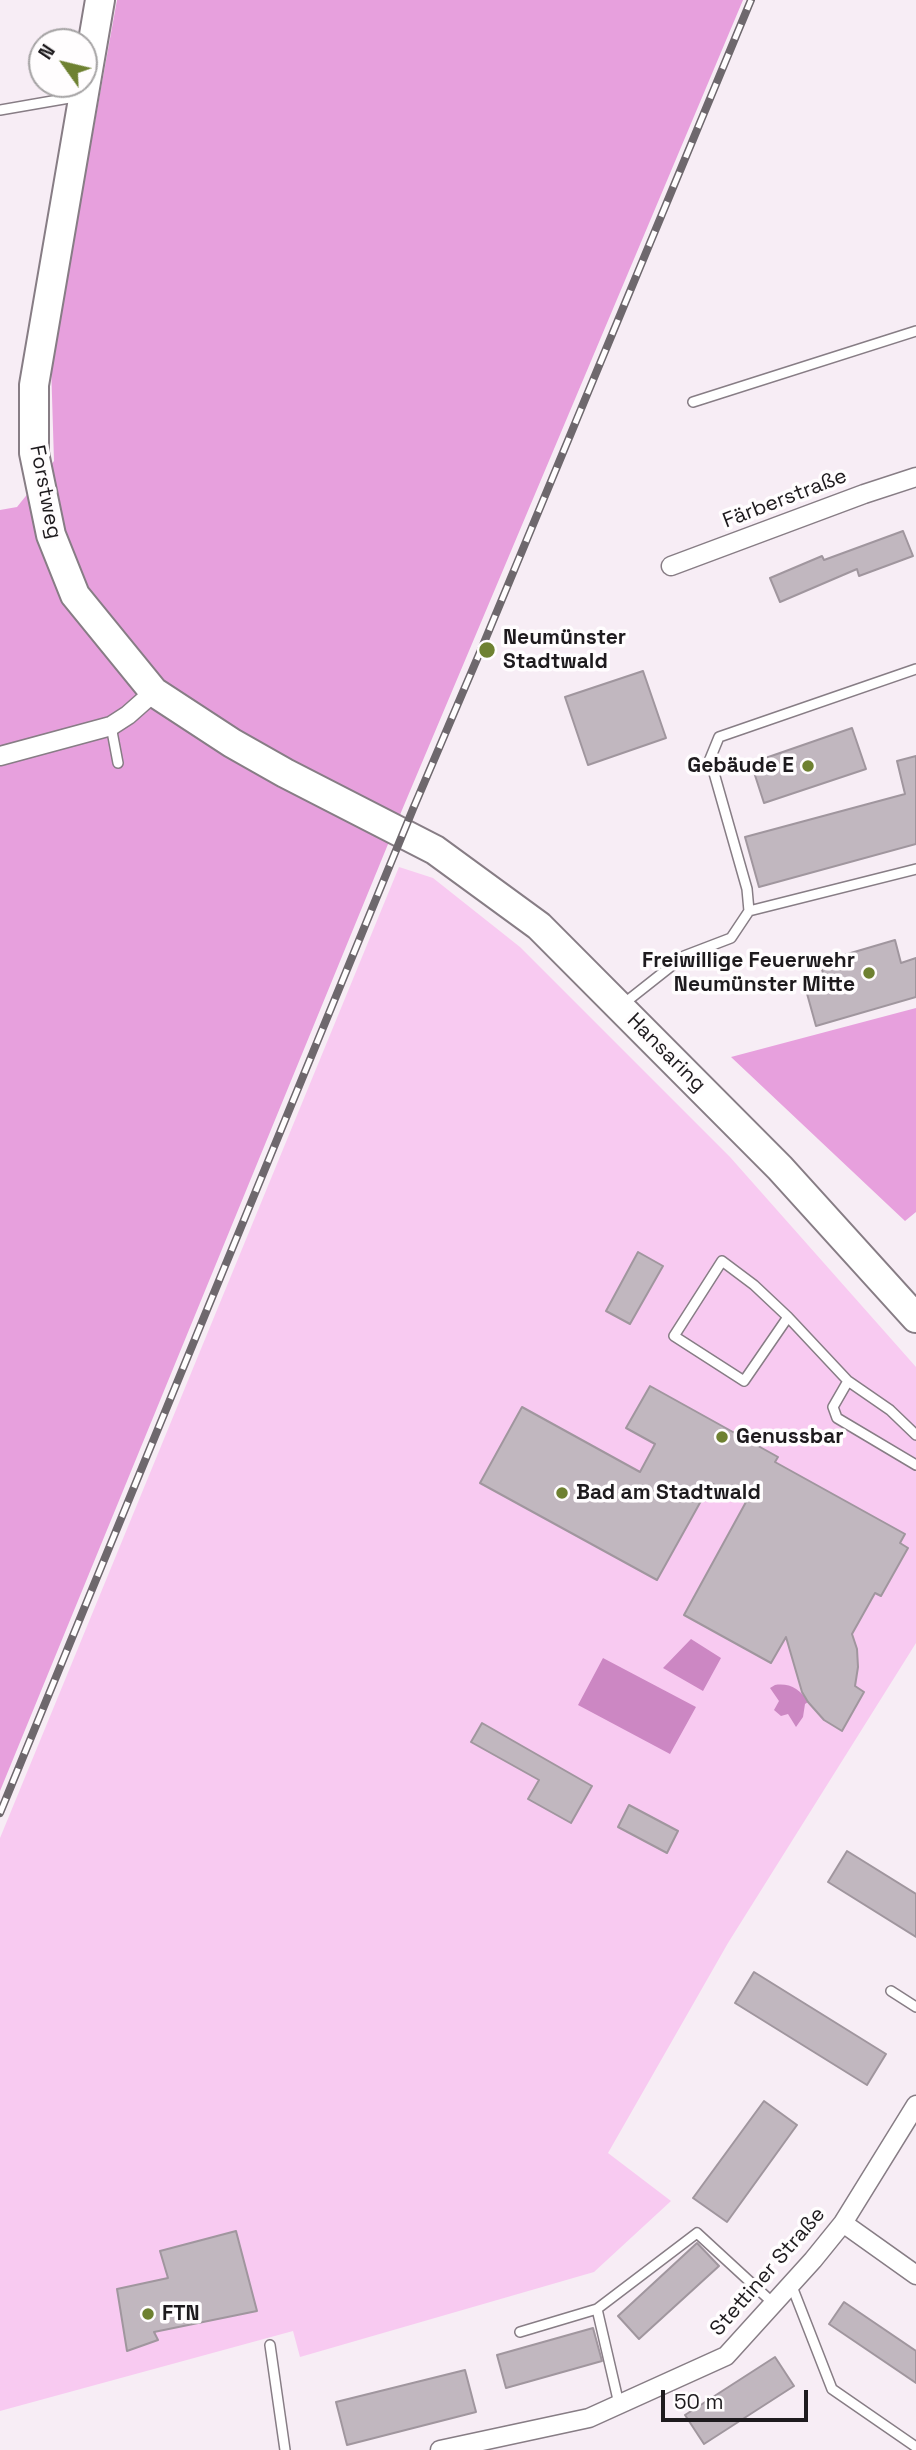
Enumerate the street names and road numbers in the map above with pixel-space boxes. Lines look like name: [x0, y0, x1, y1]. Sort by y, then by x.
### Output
street label: Forstweg: [24, 443, 66, 541]
street label: Färberstraße: [720, 464, 850, 534]
street label: Hansaring: [621, 1008, 711, 1098]
street label: Stettiner Straße: [705, 2202, 831, 2342]

